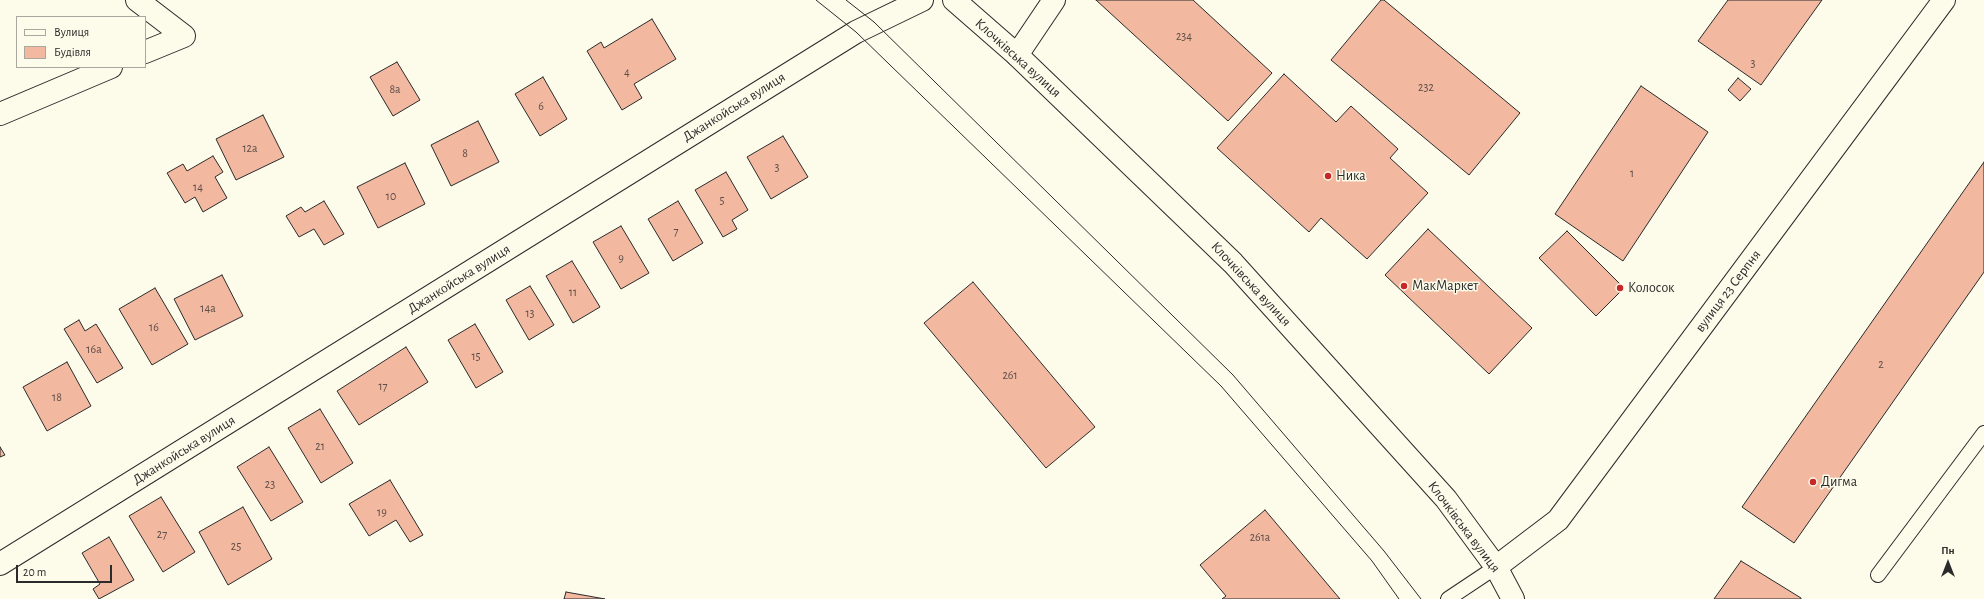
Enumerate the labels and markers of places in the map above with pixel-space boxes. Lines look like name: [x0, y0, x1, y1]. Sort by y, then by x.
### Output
place label: Ника: [1336, 168, 1366, 184]
marker: Ника: [1323, 171, 1333, 181]
place label: МакМаркет: [1412, 278, 1478, 294]
place label: Колосок: [1628, 280, 1674, 296]
marker: МакМаркет: [1399, 281, 1409, 291]
marker: Колосок: [1615, 283, 1625, 293]
place label: Дигма: [1821, 474, 1857, 490]
marker: Дигма: [1808, 477, 1818, 487]

